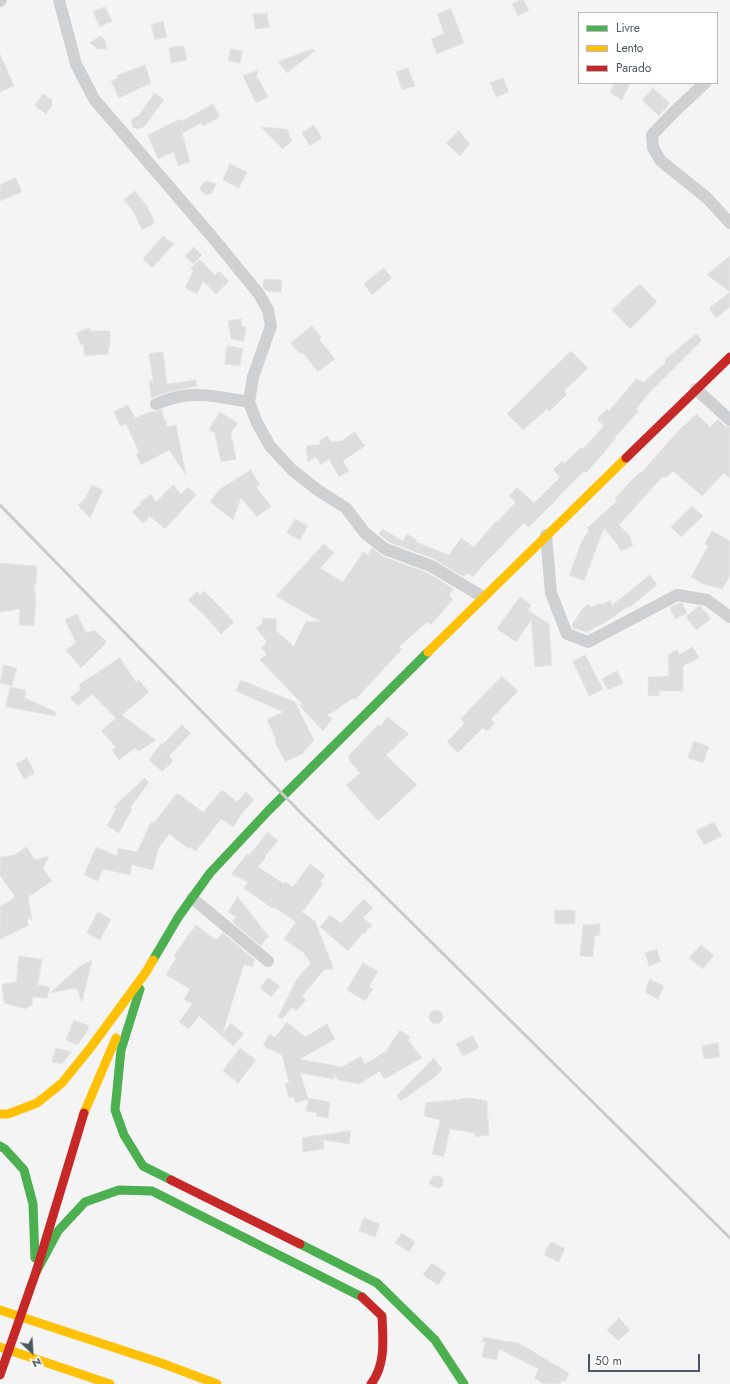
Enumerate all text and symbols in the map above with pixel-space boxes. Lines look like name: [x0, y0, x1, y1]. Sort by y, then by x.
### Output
legend: [578, 12, 718, 84]
text: Livre: [616, 19, 640, 37]
text: Lento: [616, 39, 643, 57]
text: Parado: [616, 59, 651, 77]
north arrow: [12, 1332, 52, 1372]
scale bar: [590, 1346, 702, 1372]
text: 50 m: [595, 1352, 622, 1370]
text: N: [30, 1354, 44, 1372]

